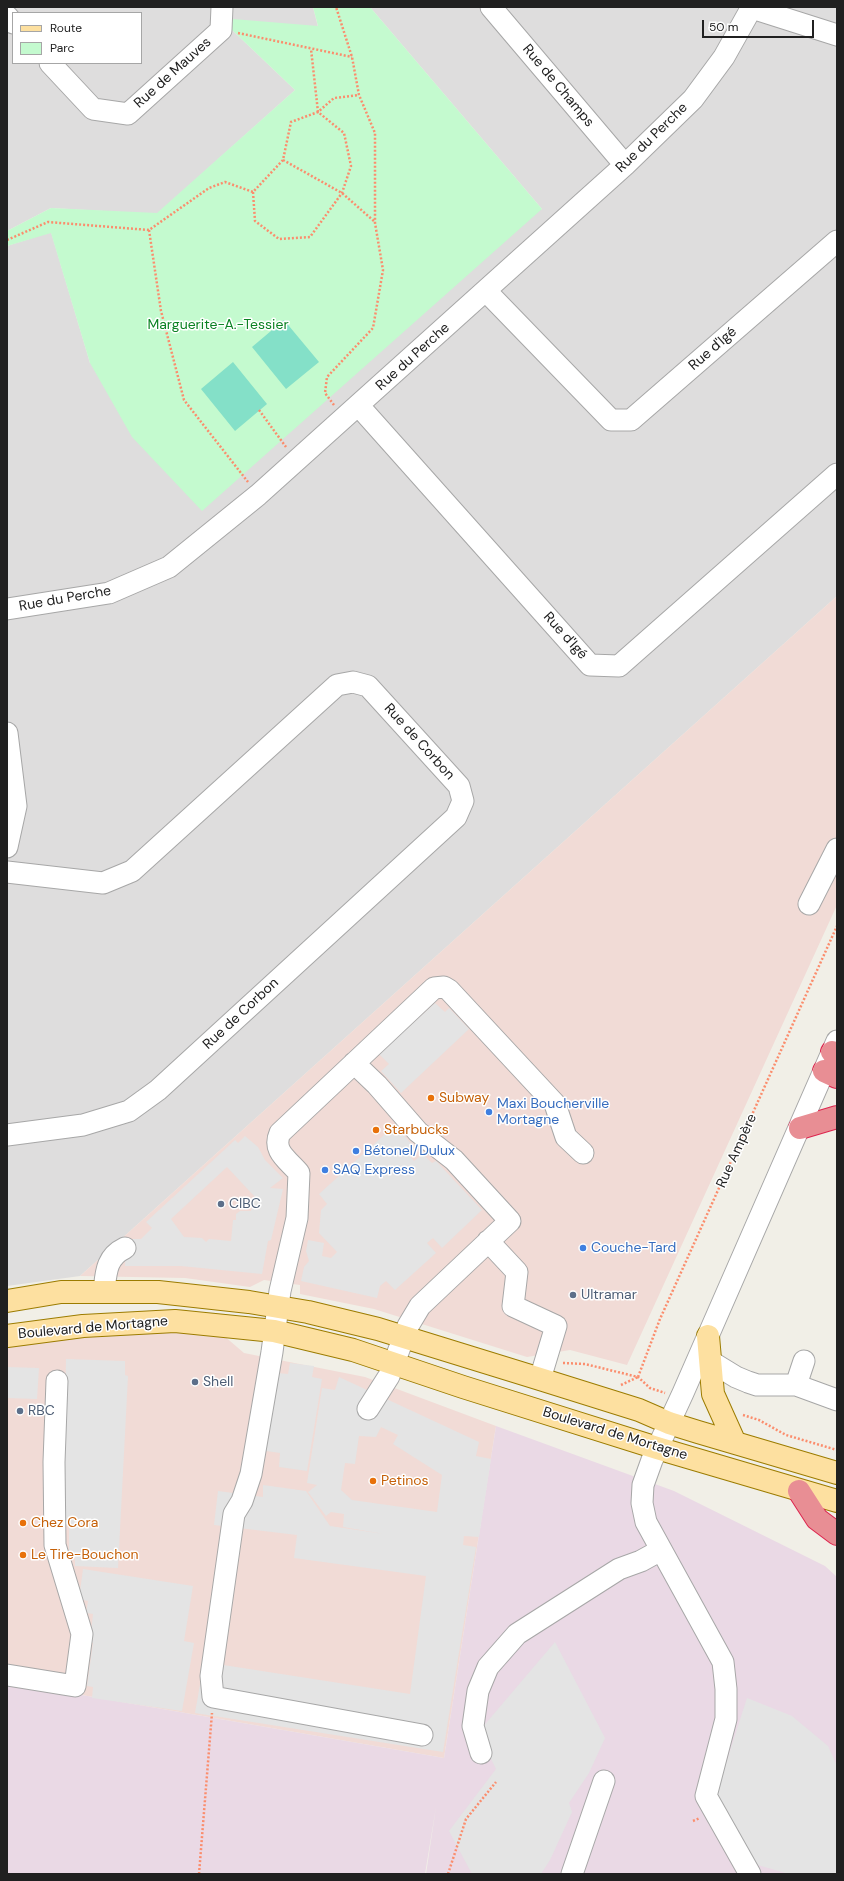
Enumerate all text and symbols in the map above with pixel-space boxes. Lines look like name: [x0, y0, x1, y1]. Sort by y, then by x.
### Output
legend: [12, 12, 142, 64]
scale bar: [704, 12, 816, 38]
text: 50 m: [709, 19, 738, 35]
text: Route: [50, 20, 82, 36]
street label: Rue de Mauves: [131, 34, 215, 112]
text: Parc: [50, 40, 74, 56]
street label: Rue de Champs: [519, 41, 597, 131]
street label: Rue du Perche: [613, 100, 691, 176]
park label: Marguerite-A.-Tessier: [147, 317, 289, 333]
street label: Rue du Perche: [373, 320, 453, 394]
street label: Rue d'Igé: [686, 324, 740, 374]
street label: Rue du Perche: [18, 583, 112, 615]
street label: Rue d'Igé: [539, 609, 591, 663]
street label: Rue de Corbon: [380, 700, 458, 784]
street label: Rue de Corbon: [200, 975, 282, 1053]
place label: Subway: [439, 1090, 489, 1106]
marker: Subway: [426, 1093, 436, 1103]
place label: Maxi Boucherville Mortagne: [497, 1096, 609, 1128]
marker: Maxi Boucherville Mortagne: [484, 1107, 494, 1117]
street label: Rue Ampère: [713, 1111, 761, 1191]
place label: Starbucks: [384, 1122, 449, 1138]
marker: Starbucks: [371, 1125, 381, 1135]
place label: Bétonel/Dulux: [364, 1143, 455, 1159]
marker: Bétonel/Dulux: [351, 1146, 361, 1156]
place label: SAQ Express: [333, 1162, 415, 1178]
marker: SAQ Express: [320, 1165, 330, 1175]
place label: CIBC: [229, 1196, 261, 1212]
marker: CIBC: [216, 1199, 226, 1209]
place label: Couche-Tard: [591, 1240, 676, 1256]
marker: Couche-Tard: [578, 1243, 588, 1253]
place label: Ultramar: [581, 1287, 637, 1303]
marker: Ultramar: [568, 1290, 578, 1300]
street label: Boulevard de Mortagne: [17, 1313, 169, 1343]
place label: Shell: [203, 1374, 233, 1390]
marker: Shell: [190, 1377, 200, 1387]
place label: RBC: [28, 1403, 55, 1419]
street label: Boulevard de Mortagne: [541, 1404, 689, 1464]
marker: RBC: [15, 1406, 25, 1416]
place label: Petinos: [381, 1473, 429, 1489]
marker: Petinos: [368, 1476, 378, 1486]
place label: Chez Cora: [31, 1515, 98, 1531]
marker: Chez Cora: [18, 1518, 28, 1528]
place label: Le Tire-Bouchon: [31, 1547, 139, 1563]
marker: Le Tire-Bouchon: [18, 1550, 28, 1560]

